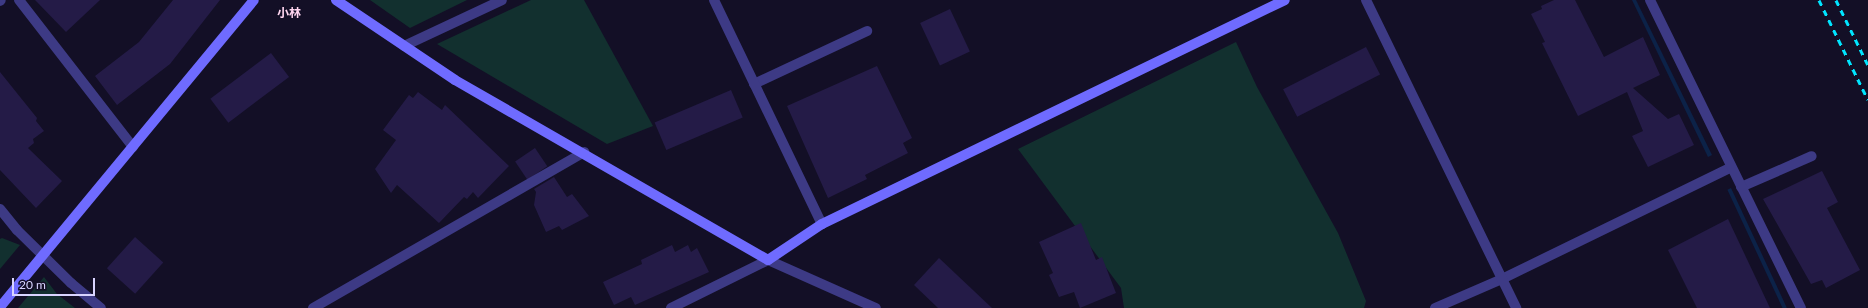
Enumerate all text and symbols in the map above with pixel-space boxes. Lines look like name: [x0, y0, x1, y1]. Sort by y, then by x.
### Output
district label: 小林: [277, 6, 301, 20]
scale bar: [14, 270, 97, 296]
text: 20 m: [19, 277, 46, 292]

